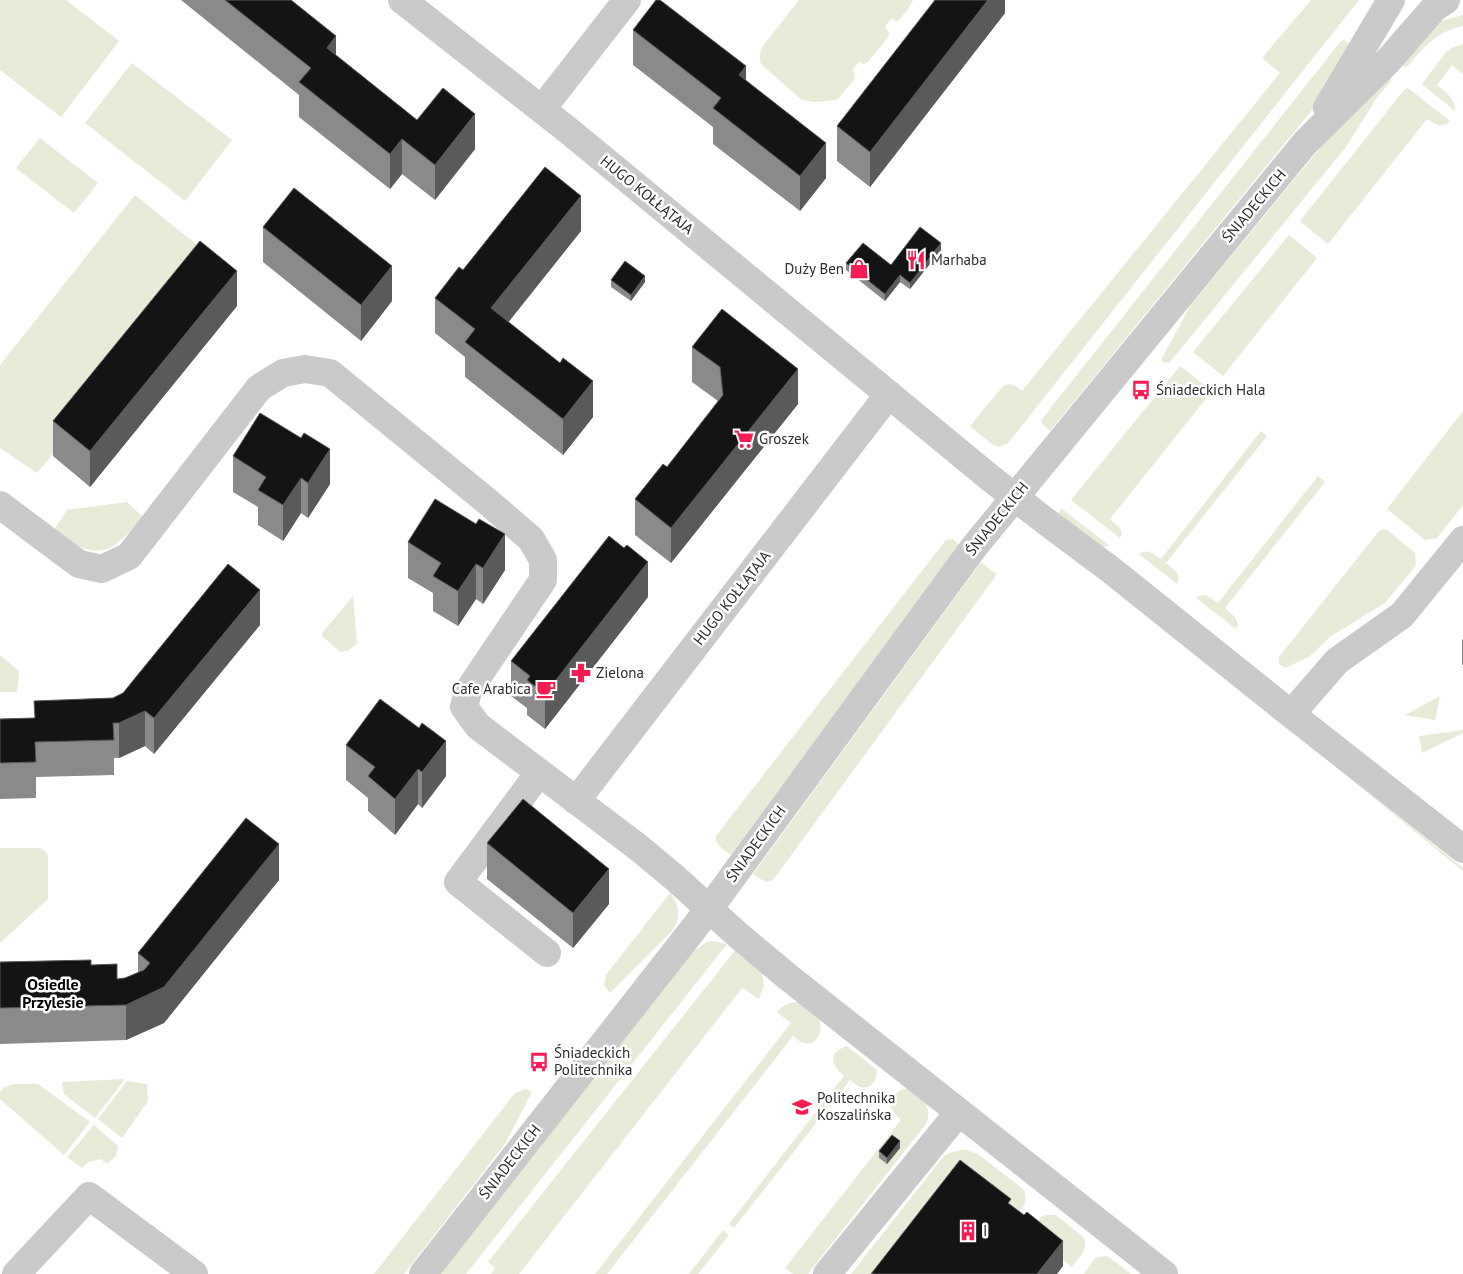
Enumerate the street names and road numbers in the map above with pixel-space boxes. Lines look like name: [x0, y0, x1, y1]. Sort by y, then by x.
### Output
street label: HUGO KOŁŁĄTAJA: [597, 151, 698, 238]
street label: ŚNIADECKICH: [1217, 165, 1290, 246]
street label: ŚNIADECKICH: [961, 478, 1032, 560]
street label: HUGO KOŁŁĄTAJA: [689, 547, 775, 649]
street label: ŚNIADECKICH: [722, 802, 790, 886]
street label: ŚNIADECKICH: [474, 1120, 545, 1203]

